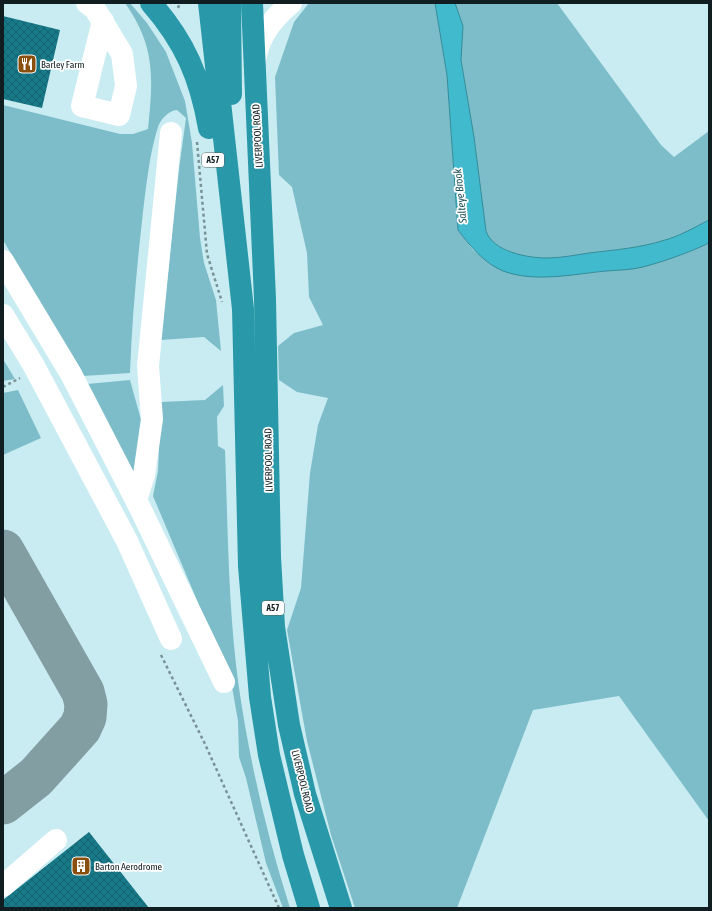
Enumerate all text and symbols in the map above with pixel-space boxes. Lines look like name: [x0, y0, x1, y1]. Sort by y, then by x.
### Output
restaurant icon: Barley Farm: [16, 53, 38, 75]
place label: Barley Farm: [41, 59, 84, 70]
street label: LIVERPOOL ROAD: [250, 104, 265, 168]
road number: A57: [202, 153, 224, 167]
water label: Salteye Brook: [451, 168, 469, 225]
street label: LIVERPOOL ROAD: [262, 428, 275, 492]
road number: A57: [262, 601, 284, 615]
street label: LIVERPOOL ROAD: [289, 749, 316, 814]
building icon: Barton Aerodrome: [70, 855, 92, 877]
place label: Barton Aerodrome: [95, 861, 163, 872]

